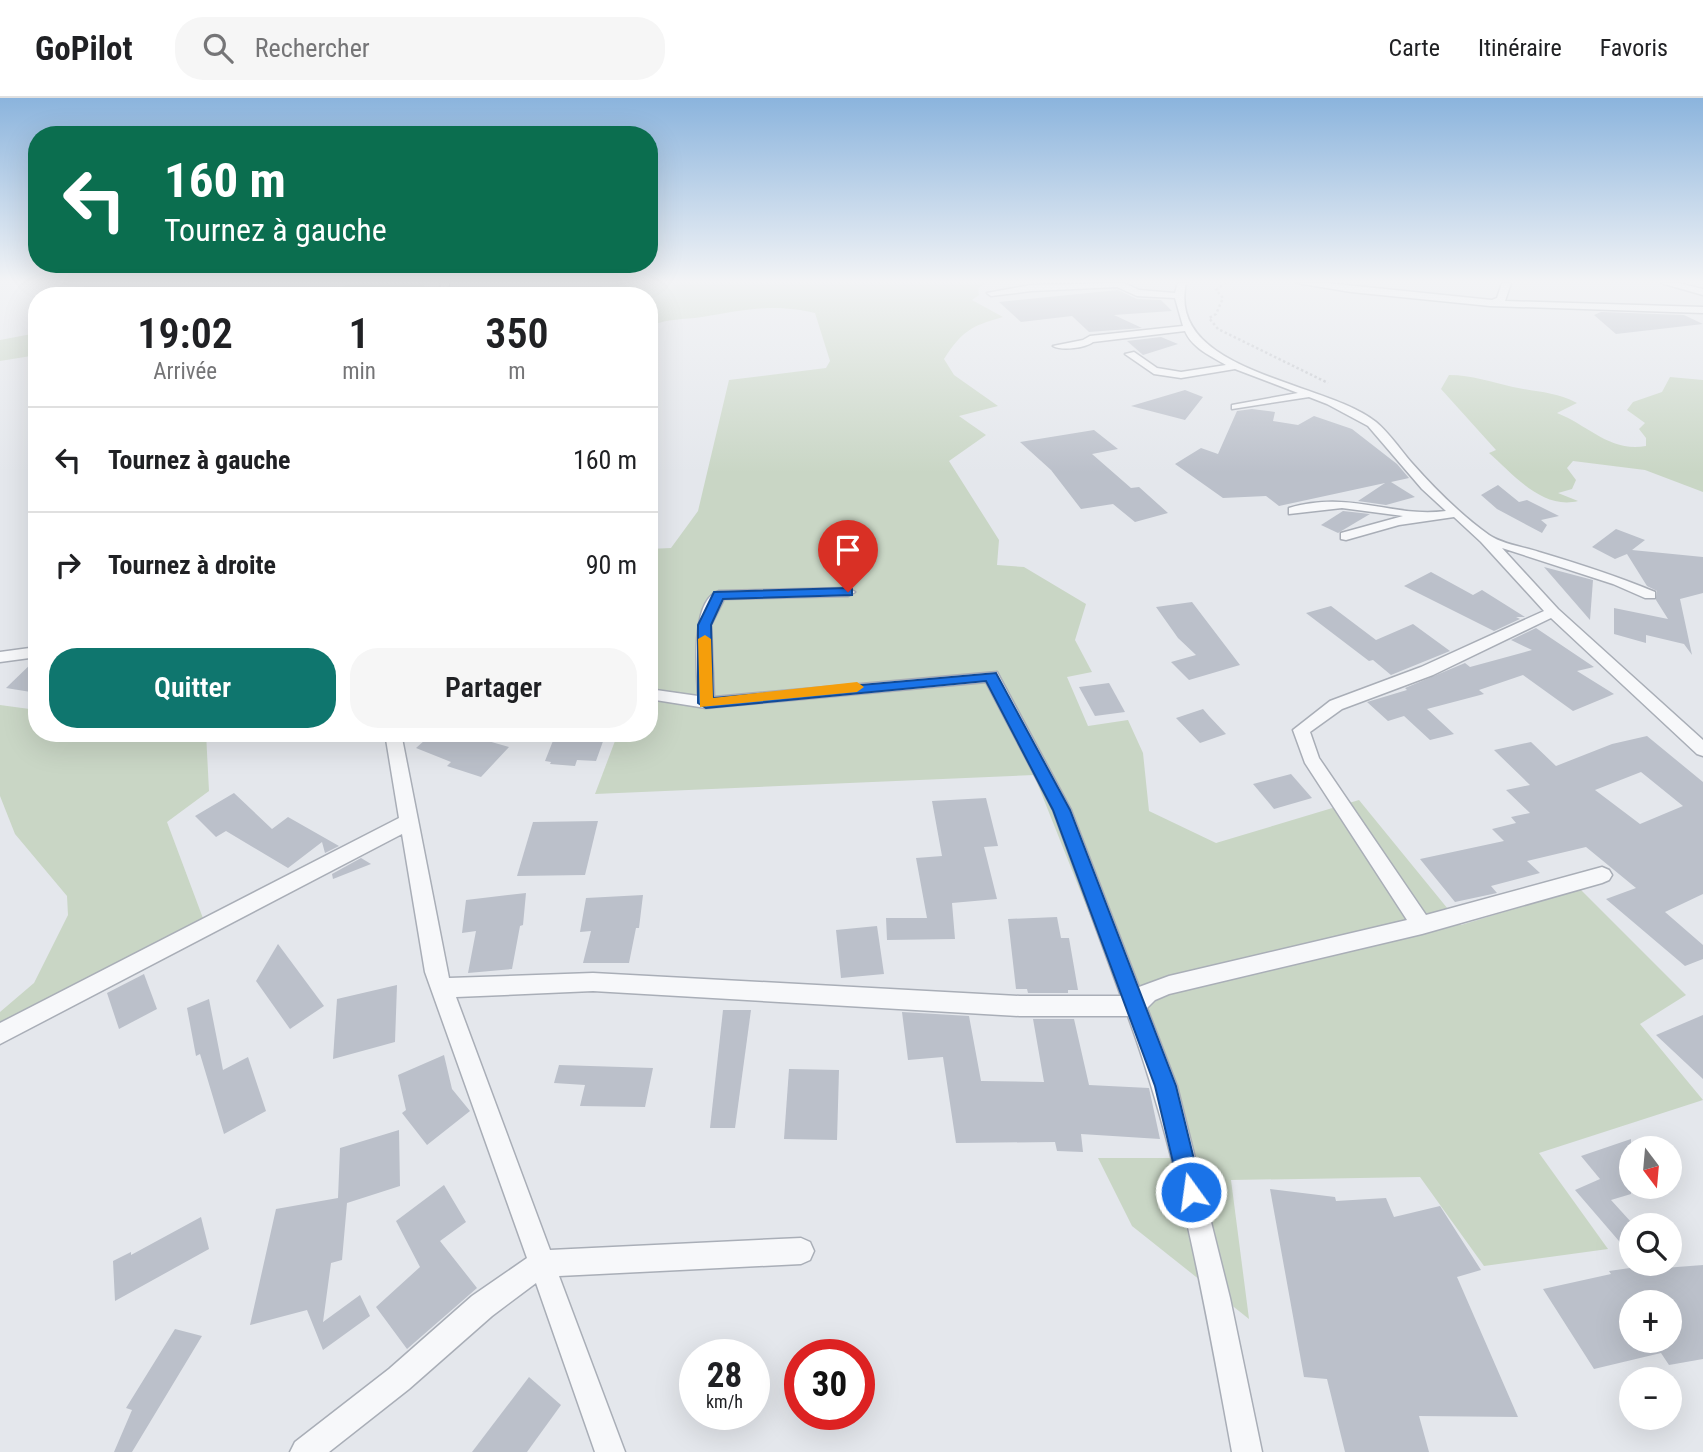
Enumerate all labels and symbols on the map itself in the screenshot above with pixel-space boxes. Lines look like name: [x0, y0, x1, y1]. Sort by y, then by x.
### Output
pin: [818, 520, 878, 592]
north arrow: [1619, 1136, 1682, 1199]
position arrow: [1154, 1155, 1228, 1229]
speed limit sign: 30: [784, 1339, 875, 1430]

